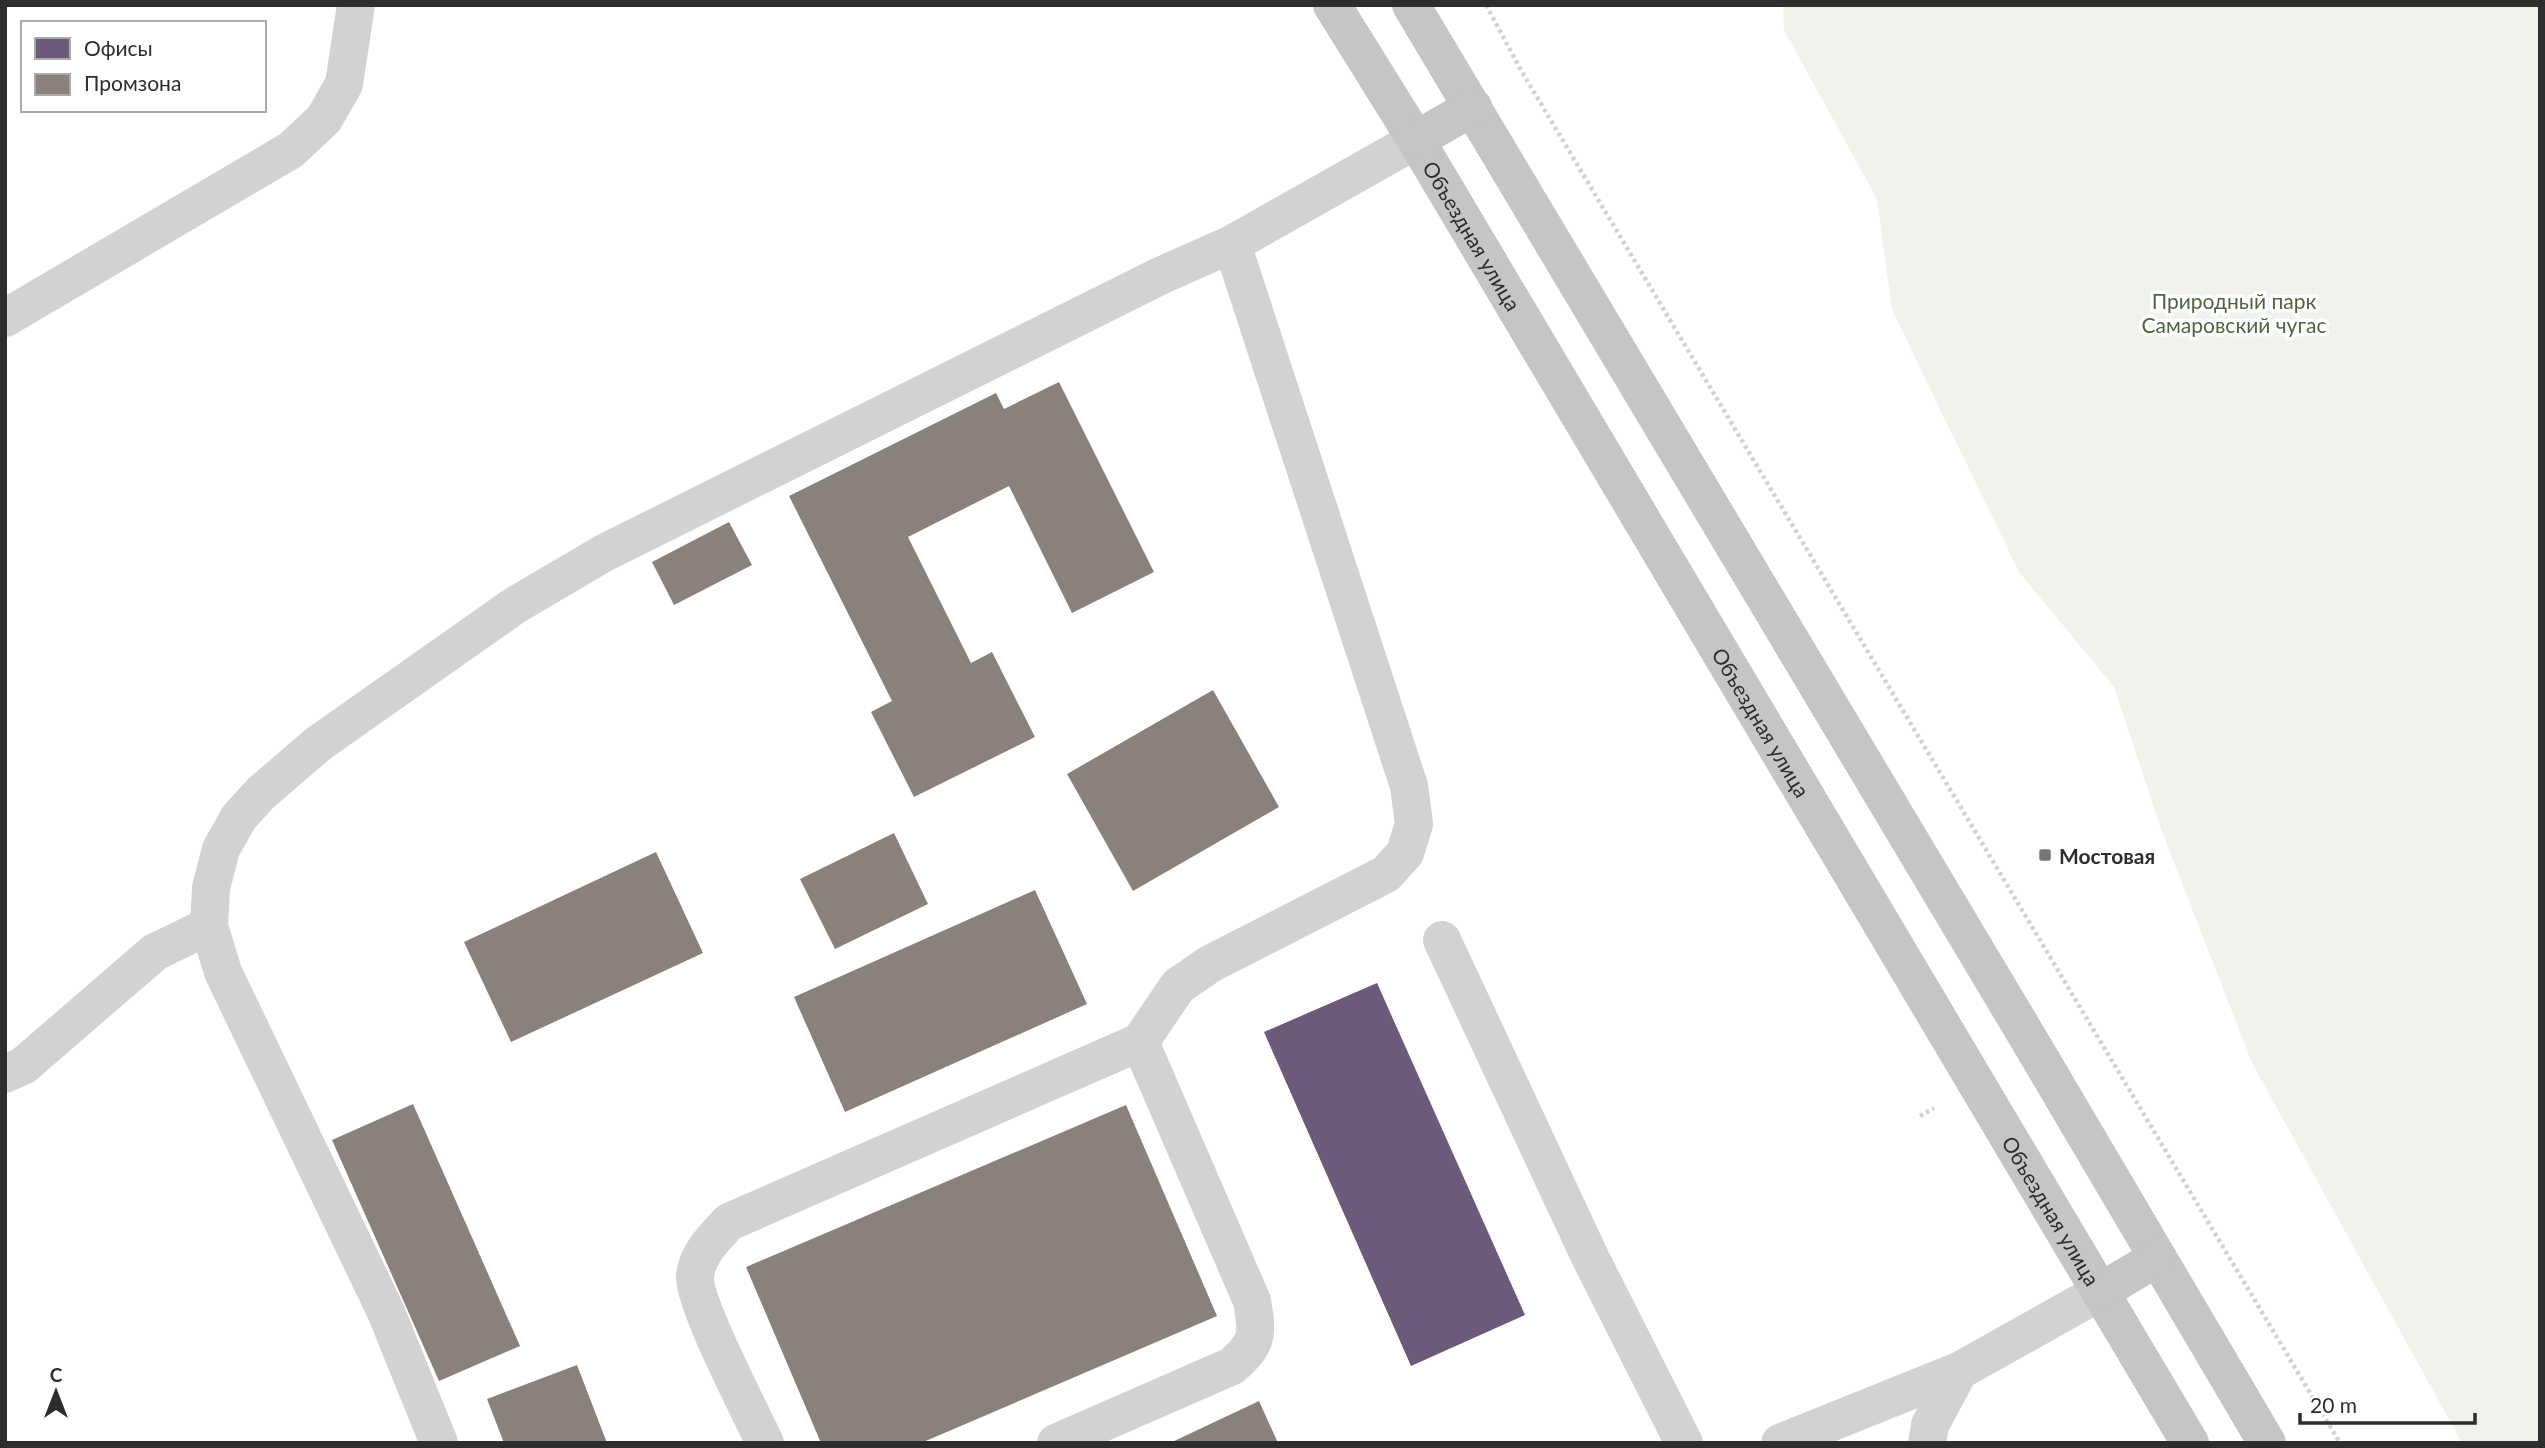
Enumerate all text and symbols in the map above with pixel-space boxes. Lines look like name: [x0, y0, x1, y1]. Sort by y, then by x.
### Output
legend: [21, 21, 266, 112]
text: Офисы: [84, 35, 153, 60]
text: Промзона: [84, 70, 181, 95]
street label: Объездная улица: [1419, 156, 1527, 315]
park label: Природный парк Самаровский чугас: [2142, 288, 2326, 337]
street label: Объездная улица: [1708, 643, 1816, 801]
place label: Мостовая: [2059, 843, 2155, 868]
marker: Мостовая: [2037, 847, 2053, 863]
street label: Объездная улица: [1998, 1131, 2106, 1290]
north arrow: [21, 1357, 91, 1427]
text: С: [50, 1363, 63, 1386]
scale bar: [2300, 1382, 2475, 1426]
text: 20 m: [2310, 1392, 2357, 1417]

